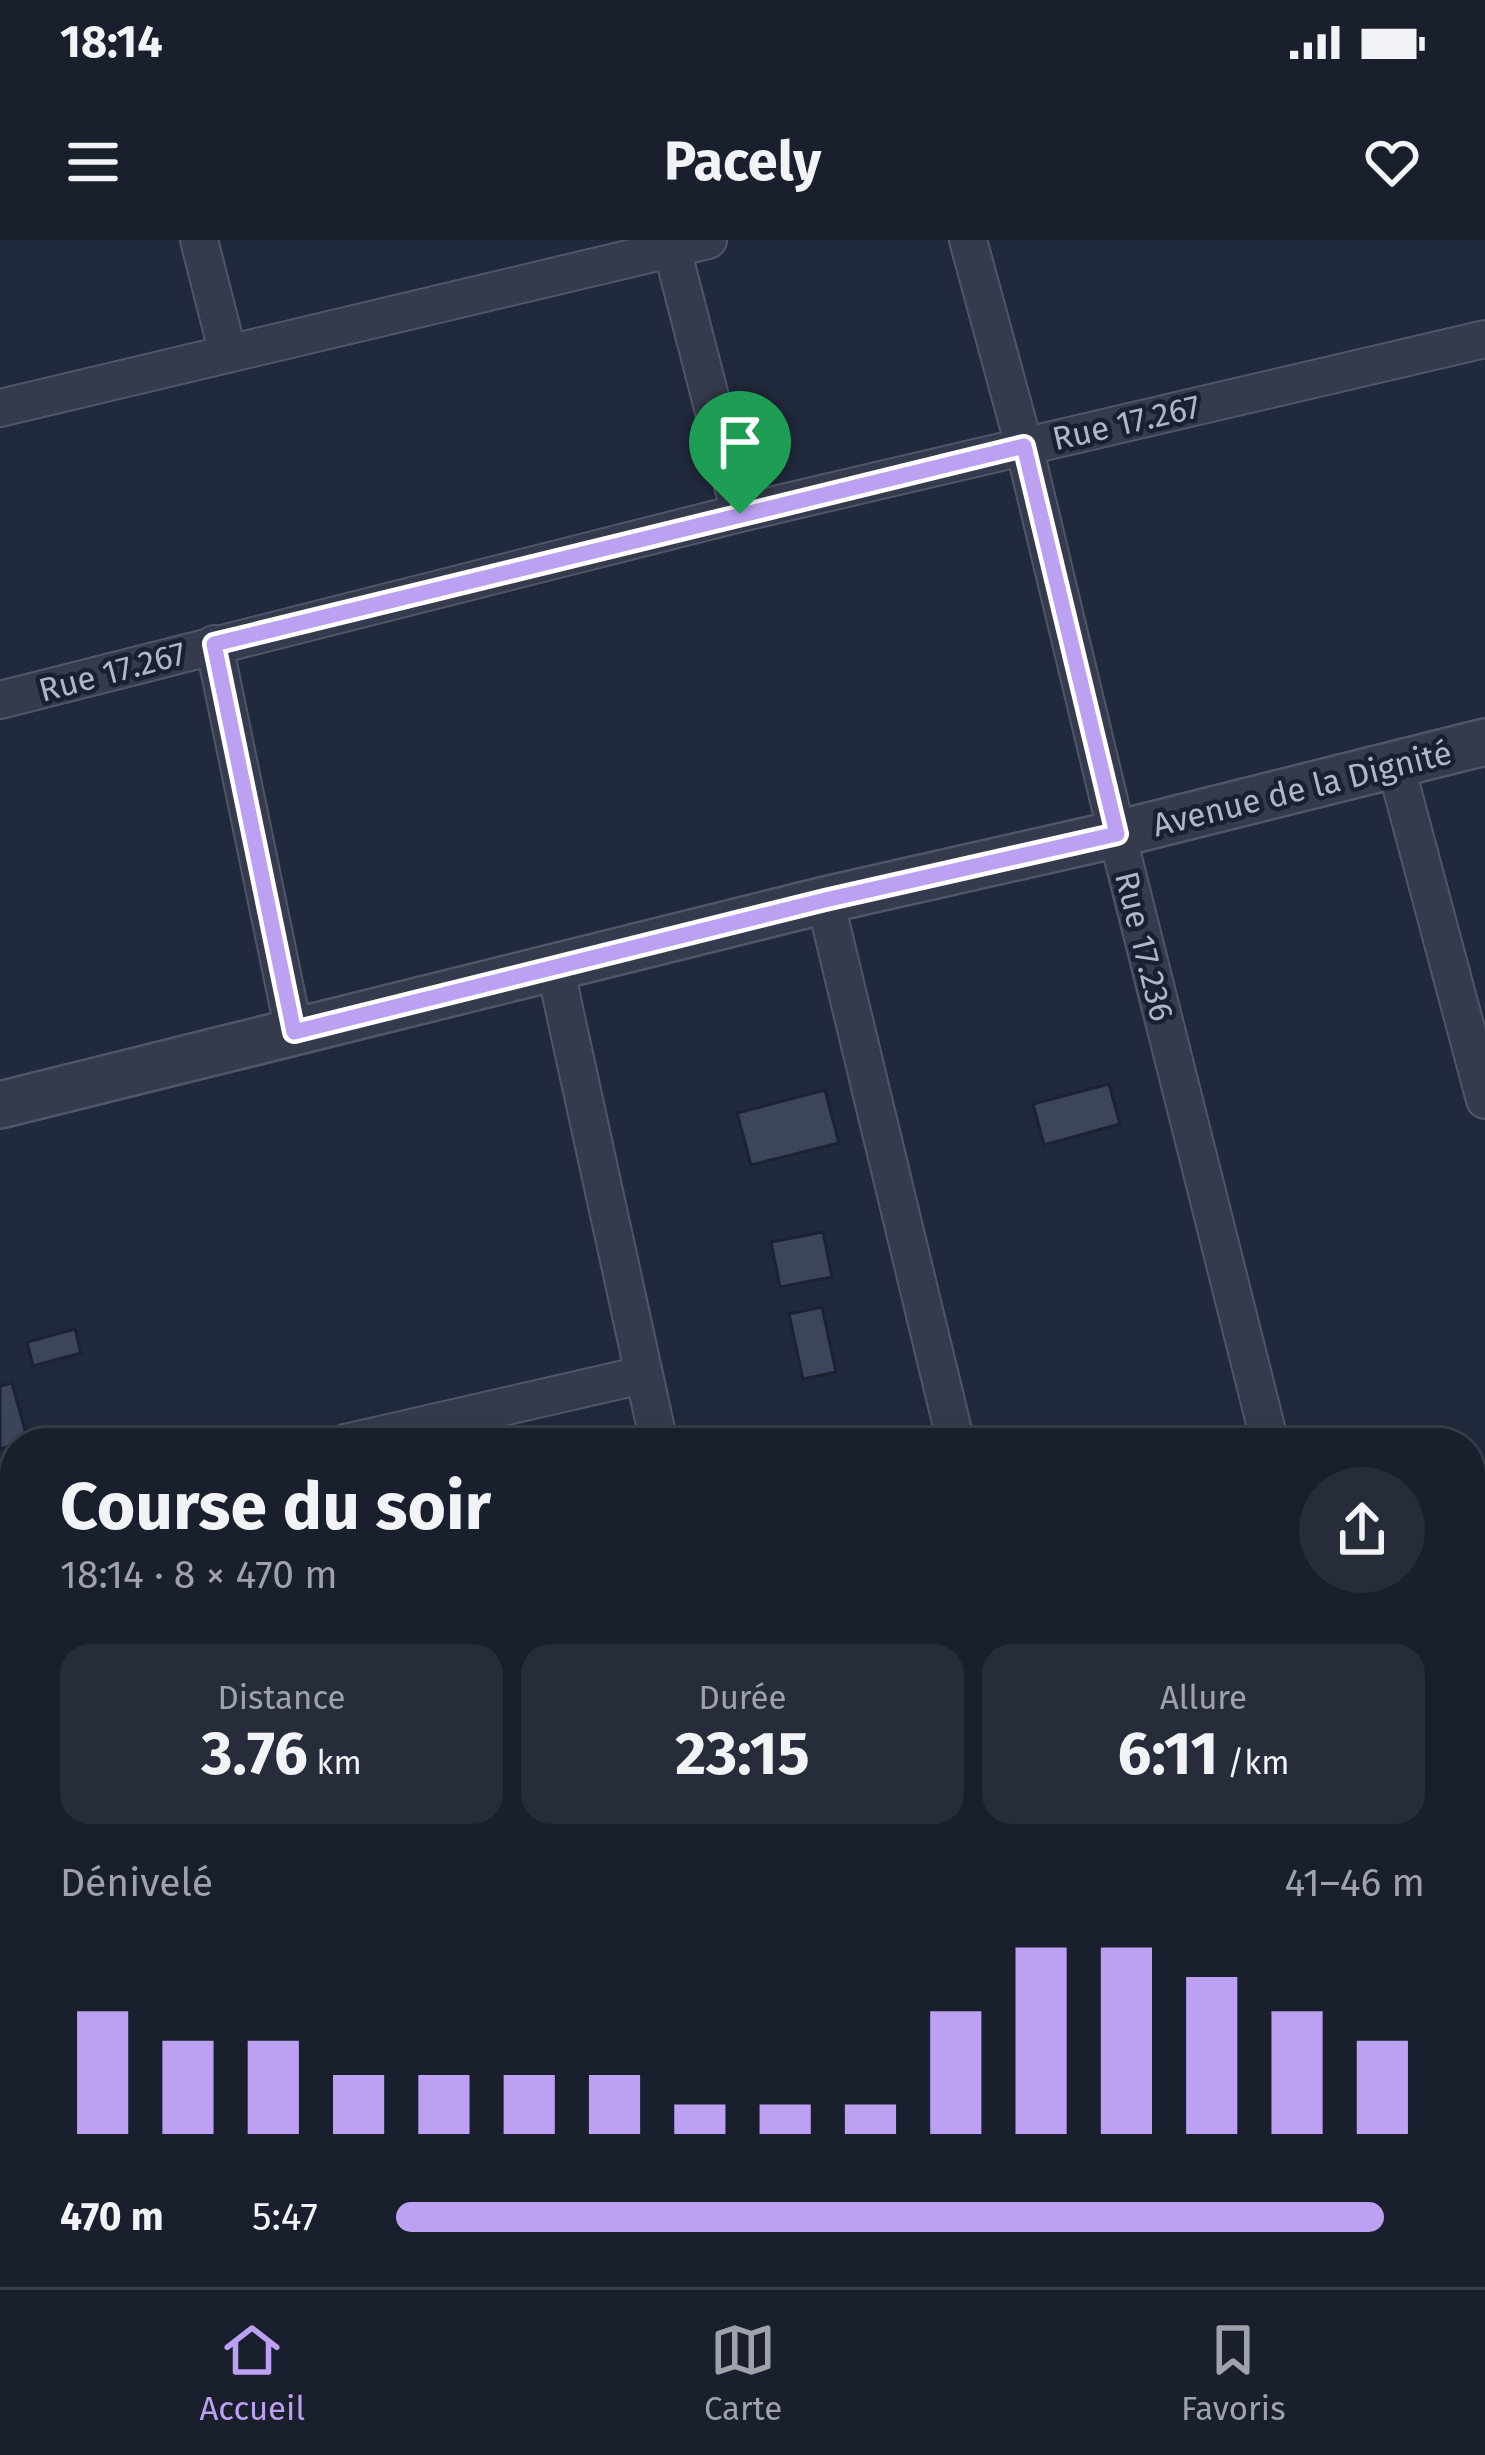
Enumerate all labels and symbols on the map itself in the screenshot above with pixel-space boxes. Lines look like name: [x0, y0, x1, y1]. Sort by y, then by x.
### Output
street label: Rue 17.267: [1048, 387, 1204, 459]
pin: [689, 391, 791, 514]
street label: Rue 17.267: [34, 633, 190, 711]
street label: Avenue de la Dignité: [1149, 732, 1456, 845]
street label: Rue 17.236: [1106, 867, 1182, 1025]

